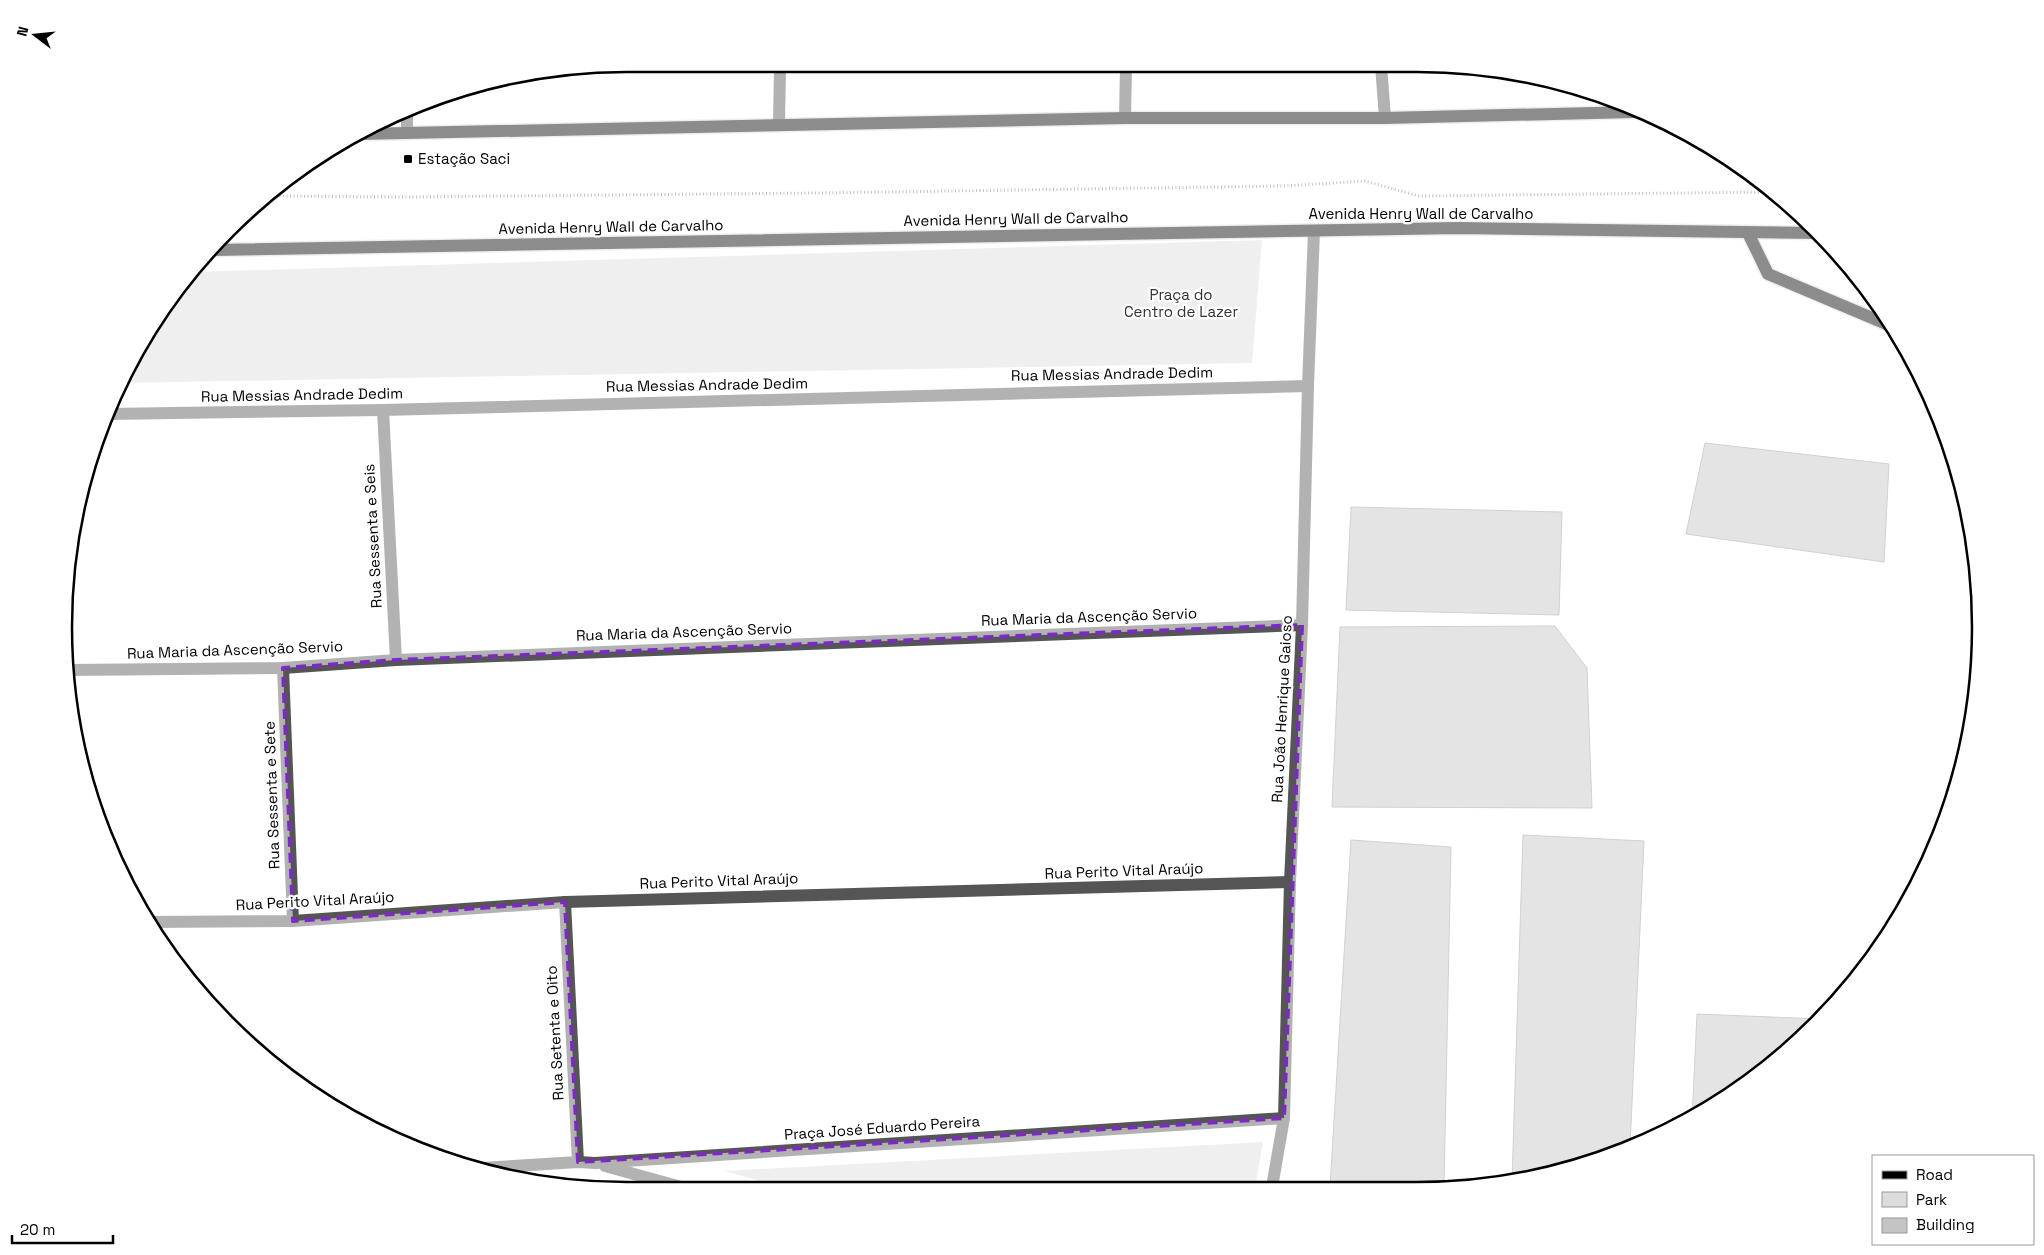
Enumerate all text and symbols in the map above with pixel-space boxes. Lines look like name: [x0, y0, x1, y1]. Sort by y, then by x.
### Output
north arrow: [10, 10, 60, 60]
text: N: [13, 24, 32, 38]
place label: Estação Saci: [418, 149, 510, 168]
marker: Estação Saci: [402, 153, 414, 165]
street label: Avenida Henry Wall de Carvalho: [1308, 204, 1534, 223]
street label: Avenida Henry Wall de Carvalho: [903, 207, 1129, 230]
street label: Avenida Henry Wall de Carvalho: [498, 215, 724, 238]
park label: Praça do Centro de Lazer: [1124, 285, 1238, 321]
street label: Rua Messias Andrade Dedim: [1011, 362, 1213, 385]
street label: Rua Messias Andrade Dedim: [606, 373, 808, 396]
street label: Rua Messias Andrade Dedim: [201, 383, 403, 406]
street label: Rua Sessenta e Seis: [359, 463, 386, 609]
street label: Rua Maria da Ascenção Servio: [981, 603, 1197, 630]
street label: Rua João Henrique Gaioso: [1267, 615, 1296, 803]
street label: Rua Maria da Ascenção Servio: [576, 618, 792, 645]
street label: Rua Maria da Ascenção Servio: [127, 636, 343, 663]
street label: Rua Sessenta e Sete: [259, 721, 284, 869]
street label: Rua Perito Vital Araújo: [1044, 858, 1204, 883]
street label: Rua Perito Vital Araújo: [639, 868, 799, 893]
street label: Rua Perito Vital Araújo: [235, 887, 395, 914]
street label: Rua Setenta e Oito: [541, 965, 568, 1101]
street label: Praça José Eduardo Pereira: [783, 1111, 981, 1144]
legend: [1872, 1155, 2034, 1245]
text: Road: [1916, 1165, 1953, 1184]
text: Park: [1916, 1190, 1947, 1209]
scale bar: [12, 1212, 114, 1244]
text: Building: [1916, 1215, 1975, 1234]
text: 20 m: [20, 1220, 55, 1239]

